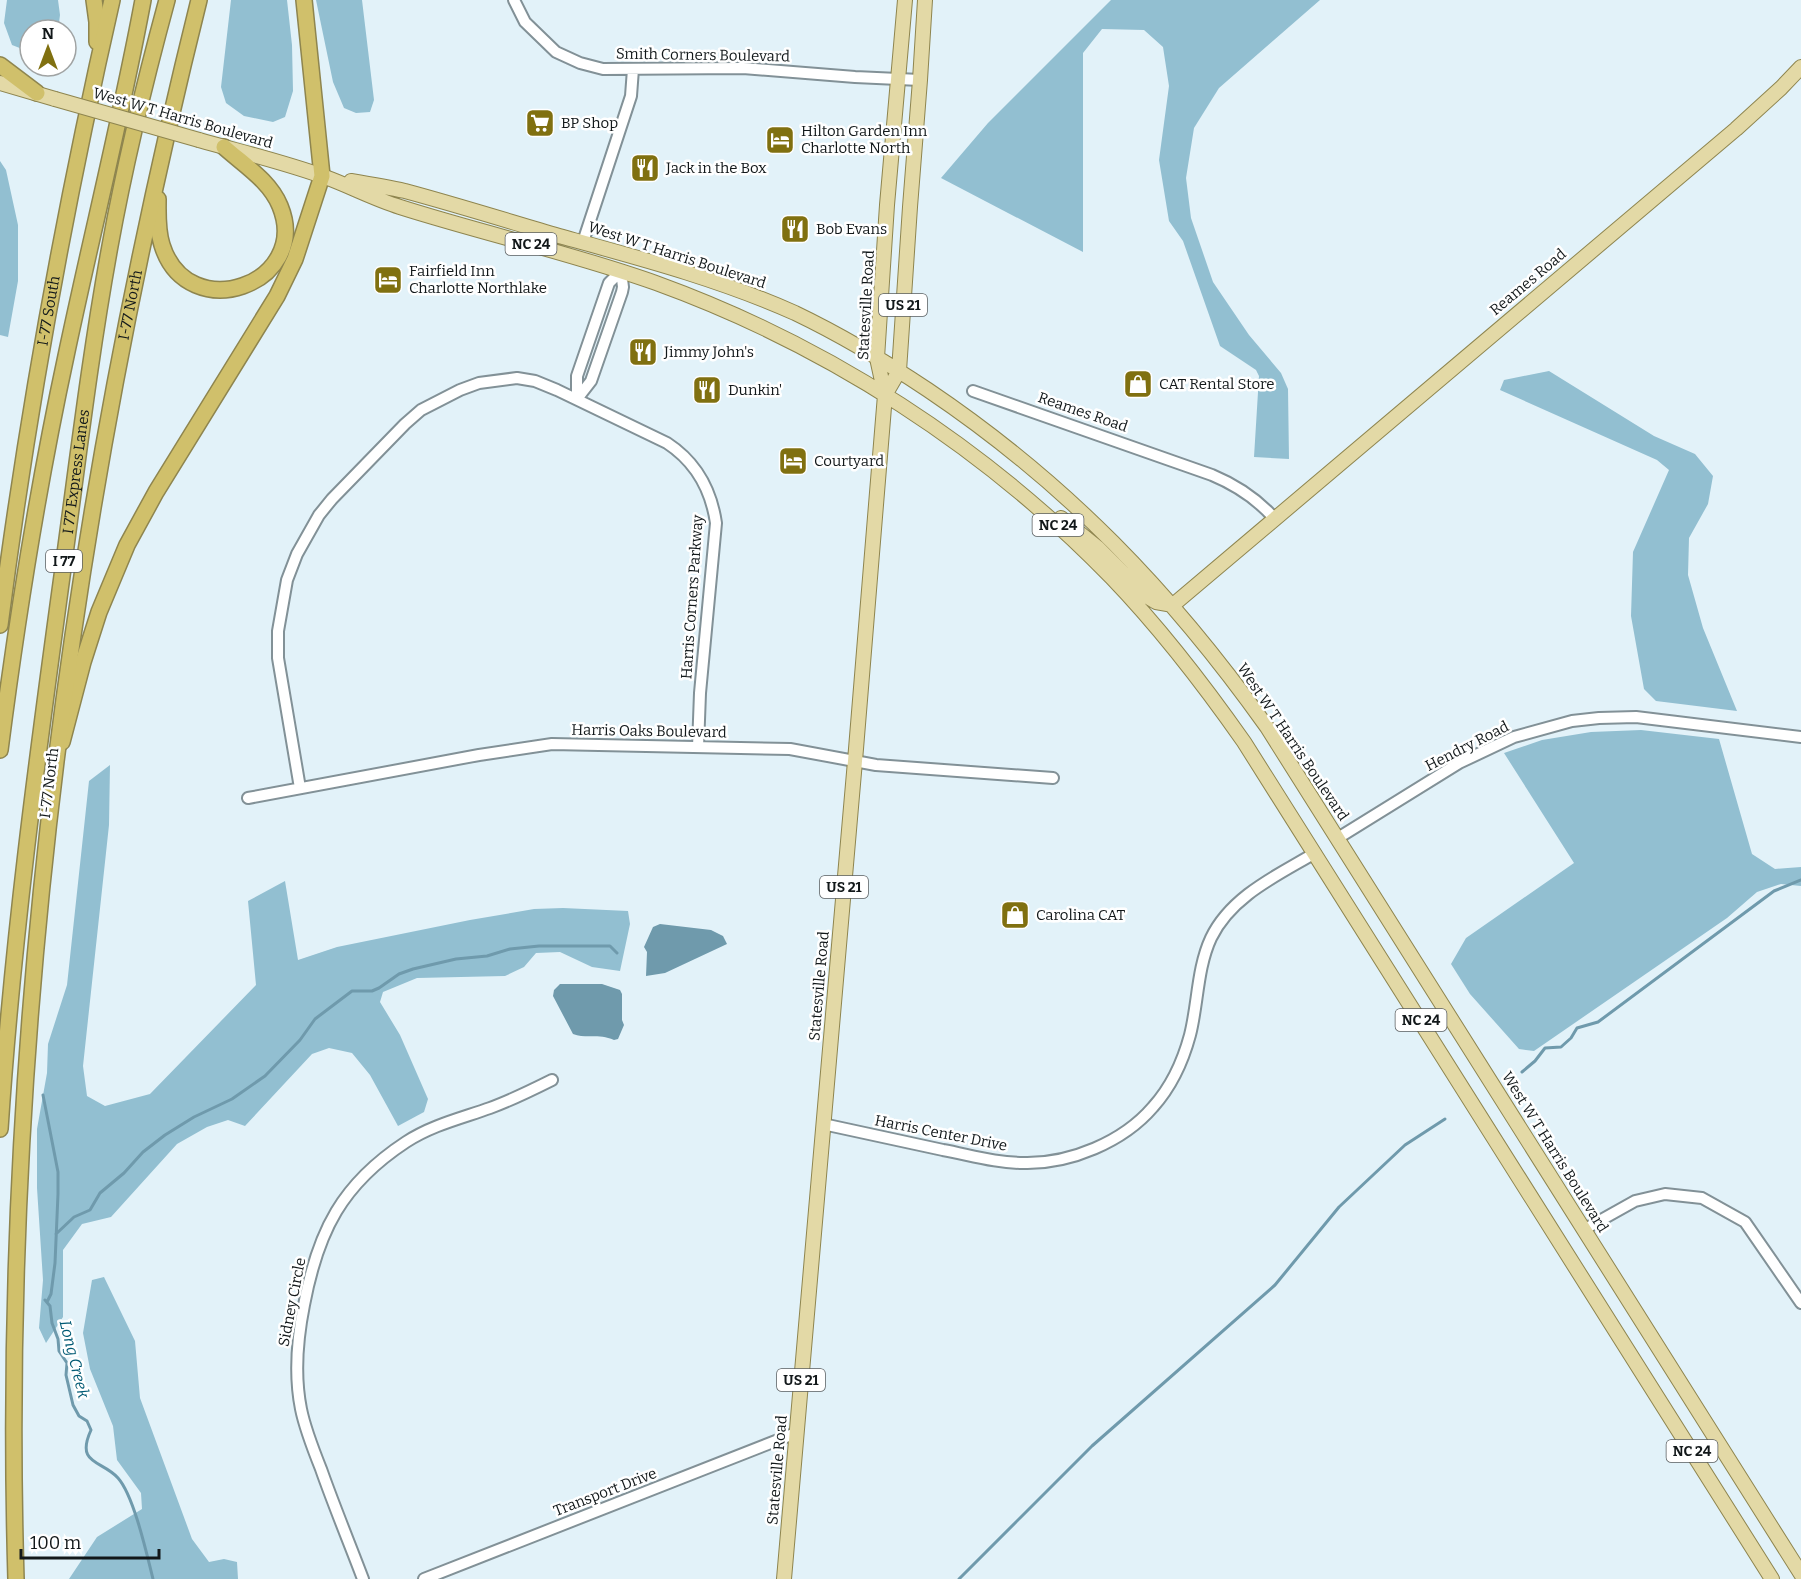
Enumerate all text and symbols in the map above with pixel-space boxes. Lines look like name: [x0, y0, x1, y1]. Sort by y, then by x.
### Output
north arrow: [18, 18, 78, 78]
text: N: [42, 24, 54, 43]
street label: Smith Corners Boulevard: [616, 44, 790, 66]
street label: West W T Harris Boulevard: [91, 84, 275, 152]
supermarket icon: BP Shop: [524, 107, 556, 139]
place label: BP Shop: [561, 114, 618, 132]
place label: Hilton Garden Inn Charlotte North: [801, 122, 928, 157]
hotel icon: Hilton Garden Inn Charlotte North: [764, 124, 796, 156]
restaurant icon: Jack in the Box: [629, 152, 661, 184]
place label: Jack in the Box: [665, 159, 767, 177]
restaurant icon: Bob Evans: [779, 213, 811, 245]
street label: West W T Harris Boulevard: [586, 218, 768, 292]
place label: Bob Evans: [816, 220, 887, 238]
road number: NC 24: [506, 233, 556, 255]
street label: Reames Road: [1486, 245, 1570, 319]
street label: Statesville Road: [854, 249, 878, 360]
place label: Fairfield Inn Charlotte Northlake: [409, 262, 547, 297]
hotel icon: Fairfield Inn Charlotte Northlake: [372, 264, 404, 296]
street label: I-77 North: [115, 268, 146, 341]
street label: I-77 South: [33, 274, 64, 347]
road number: US 21: [879, 294, 927, 316]
restaurant icon: Jimmy John's: [627, 336, 659, 368]
place label: Jimmy John's: [663, 343, 754, 361]
shop icon: CAT Rental Store: [1122, 368, 1154, 400]
restaurant icon: Dunkin': [691, 374, 723, 406]
place label: CAT Rental Store: [1159, 375, 1275, 393]
place label: Dunkin': [728, 381, 782, 399]
street label: Reames Road: [1036, 388, 1130, 436]
street label: I 77 Express Lanes: [59, 408, 93, 535]
hotel icon: Courtyard: [777, 445, 809, 477]
place label: Courtyard: [814, 452, 884, 470]
street label: Harris Corners Parkway: [677, 514, 707, 680]
road number: NC 24: [1032, 514, 1084, 536]
road number: I 77: [46, 550, 82, 572]
street label: West W T Harris Boulevard: [1233, 660, 1353, 824]
street label: Hendry Road: [1422, 717, 1512, 775]
street label: Harris Oaks Boulevard: [571, 721, 727, 741]
street label: I-77 North: [36, 746, 62, 819]
road number: US 21: [820, 876, 868, 898]
shop icon: Carolina CAT: [999, 899, 1031, 931]
place label: Carolina CAT: [1036, 906, 1126, 924]
street label: Statesville Road: [805, 930, 833, 1042]
road number: NC 24: [1396, 1009, 1446, 1031]
street label: West W T Harris Boulevard: [1498, 1068, 1612, 1236]
street label: Harris Center Drive: [873, 1111, 1009, 1155]
street label: Sidney Circle: [275, 1256, 309, 1348]
water label: Long Creek: [56, 1318, 93, 1400]
road number: US 21: [777, 1369, 825, 1391]
street label: Statesville Road: [763, 1414, 791, 1526]
road number: NC 24: [1666, 1440, 1718, 1462]
street label: Transport Drive: [551, 1464, 659, 1520]
scale bar: [21, 1522, 159, 1560]
text: 100 m: [30, 1532, 81, 1554]

